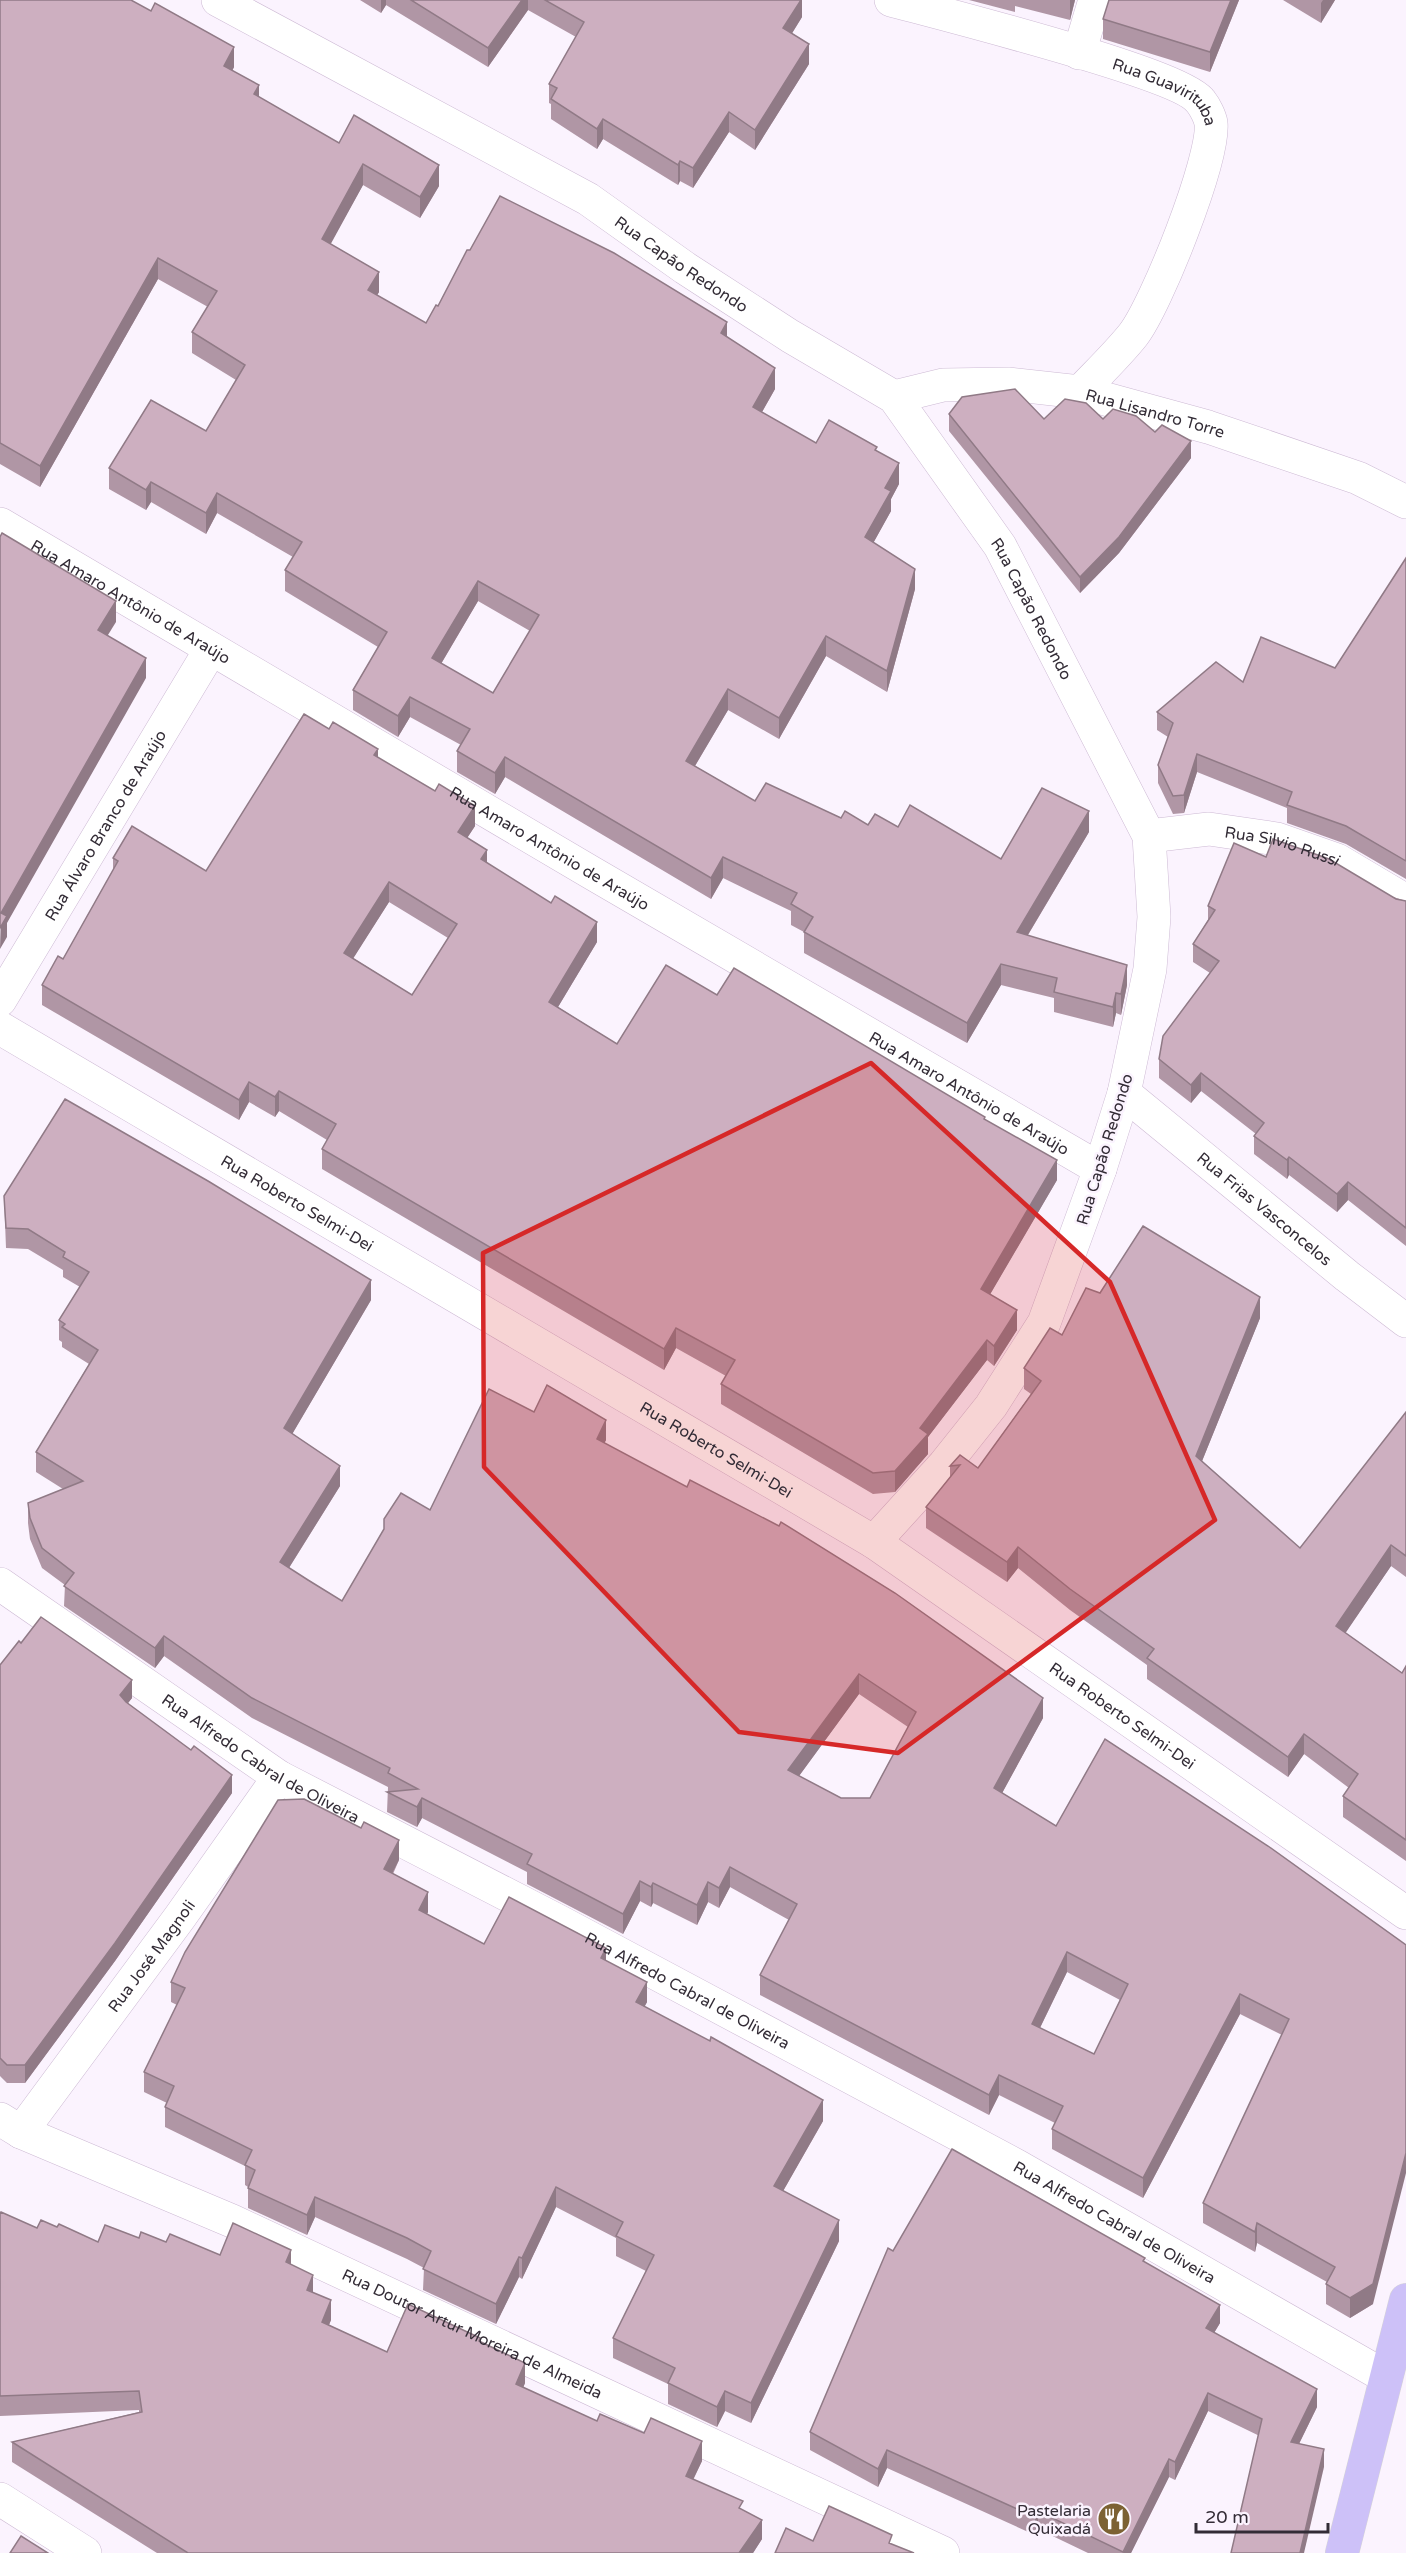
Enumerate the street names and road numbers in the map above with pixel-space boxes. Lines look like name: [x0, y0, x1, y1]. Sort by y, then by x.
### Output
street label: Rua Guavirituba: [1110, 54, 1220, 128]
street label: Rua Capão Redondo: [610, 212, 752, 317]
street label: Rua Lisandro Torre: [1083, 385, 1227, 443]
street label: Rua Capão Redondo: [986, 534, 1076, 684]
street label: Rua Amaro Antônio de Araújo: [27, 535, 234, 669]
street label: Rua Álvaro Branco de Araújo: [41, 726, 171, 925]
street label: Rua Amaro Antônio de Araújo: [446, 782, 653, 915]
street label: Rua Silvio Russi: [1223, 822, 1344, 871]
street label: Rua Amaro Antônio de Araújo: [865, 1028, 1073, 1160]
street label: Rua Capão Redondo: [1072, 1071, 1138, 1227]
street label: Rua Frias Vasconcelos: [1193, 1148, 1335, 1270]
street label: Rua Roberto Selmi-Dei: [217, 1151, 377, 1256]
street label: Rua Roberto Selmi-Dei: [636, 1398, 796, 1503]
street label: Rua Roberto Selmi-Dei: [1045, 1658, 1199, 1774]
street label: Rua Alfredo Cabral de Oliveira: [158, 1690, 363, 1828]
street label: Rua José Magnoli: [104, 1896, 200, 2017]
street label: Rua Alfredo Cabral de Oliveira: [581, 1928, 793, 2054]
street label: Rua Alfredo Cabral de Oliveira: [1010, 2157, 1219, 2288]
street label: Rua Doutor Artur Moreira de Almeida: [339, 2265, 605, 2404]

